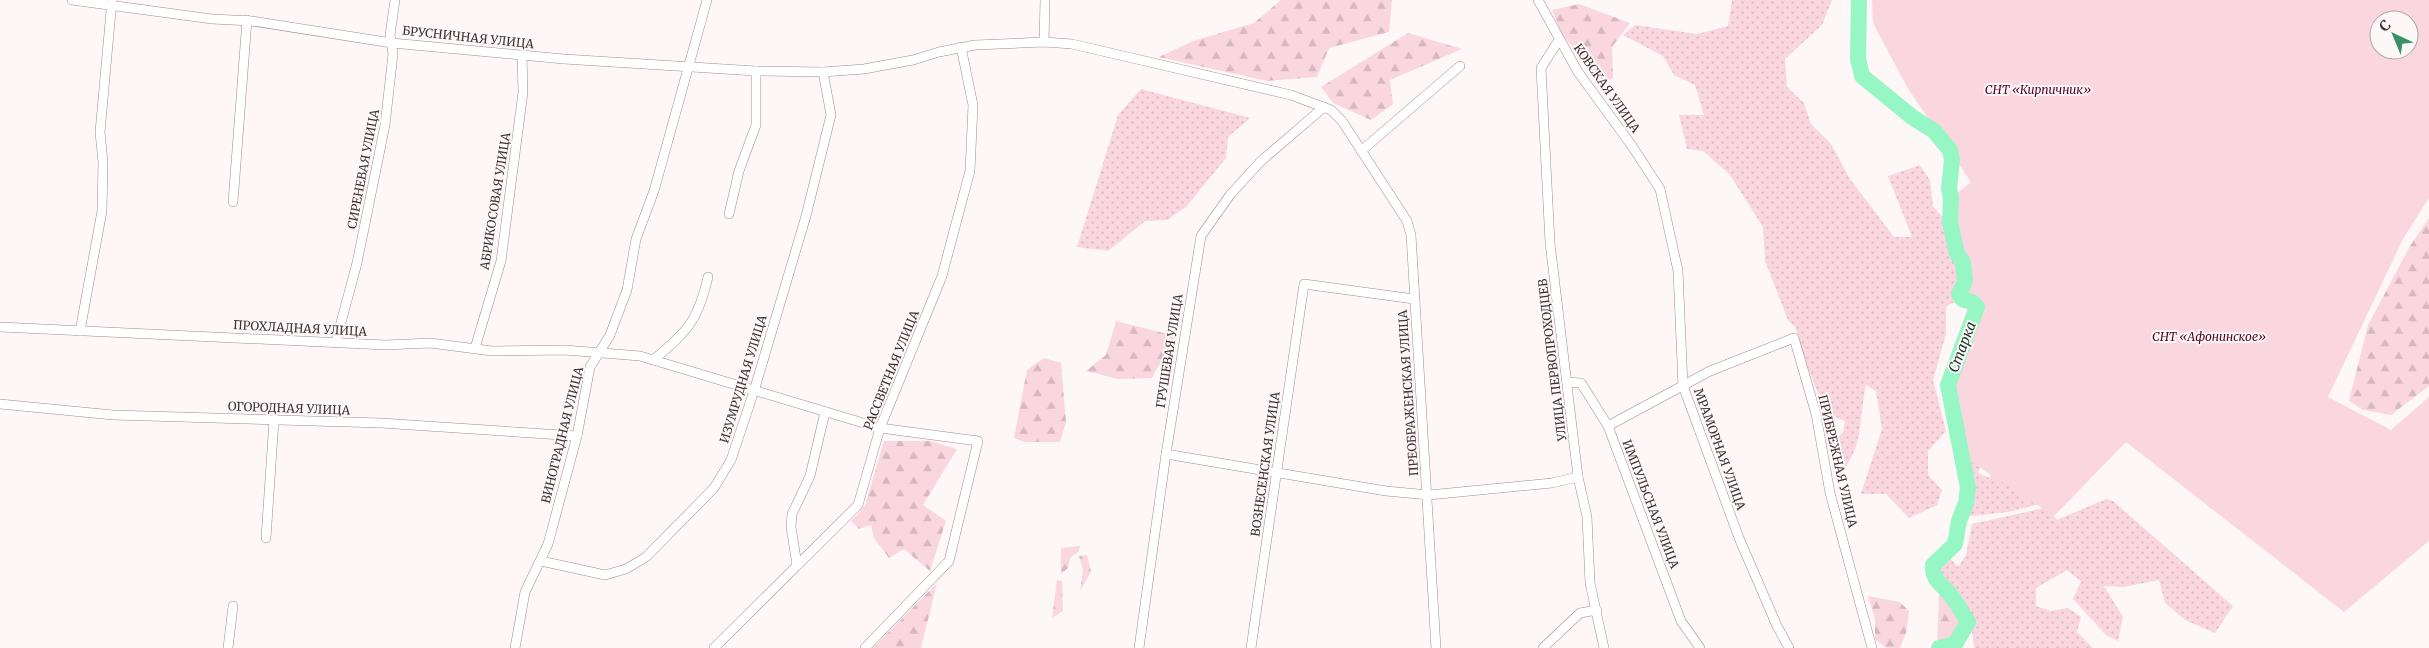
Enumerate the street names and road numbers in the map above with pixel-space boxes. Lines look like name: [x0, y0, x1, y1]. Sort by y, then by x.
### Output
street label: БРУСНИЧНАЯ УЛИЦА: [401, 23, 535, 51]
street label: КОВСКАЯ УЛИЦА: [1571, 41, 1644, 136]
street label: СИРЕНЕВАЯ УЛИЦА: [344, 107, 382, 230]
street label: АБРИКОСОВАЯ УЛИЦА: [477, 131, 513, 272]
street label: УЛИЦА ПЕРВОПРОХОДЦЕВ: [1535, 278, 1570, 443]
street label: ГРУШЕВАЯ УЛИЦА: [1153, 292, 1186, 409]
street label: РАССВЕТНАЯ УЛИЦА: [860, 307, 922, 432]
street label: ПРЕОБРАЖЕНСКАЯ УЛИЦА: [1395, 309, 1421, 477]
street label: ИЗУМРУДНАЯ УЛИЦА: [716, 313, 770, 445]
street label: ПРОХЛАДНАЯ УЛИЦА: [233, 317, 368, 339]
street label: ВИНОГРАДНАЯ УЛИЦА: [538, 365, 586, 505]
street label: МРАМОРНАЯ УЛИЦА: [1691, 386, 1749, 512]
street label: ВОЗНЕСЕНСКАЯ УЛИЦА: [1247, 390, 1283, 537]
street label: ПРИБРЕЖНАЯ УЛИЦА: [1815, 393, 1861, 530]
street label: ОГОРОДНАЯ УЛИЦА: [228, 398, 351, 418]
street label: ИМПУЛЬСНАЯ УЛИЦА: [1620, 438, 1683, 571]

